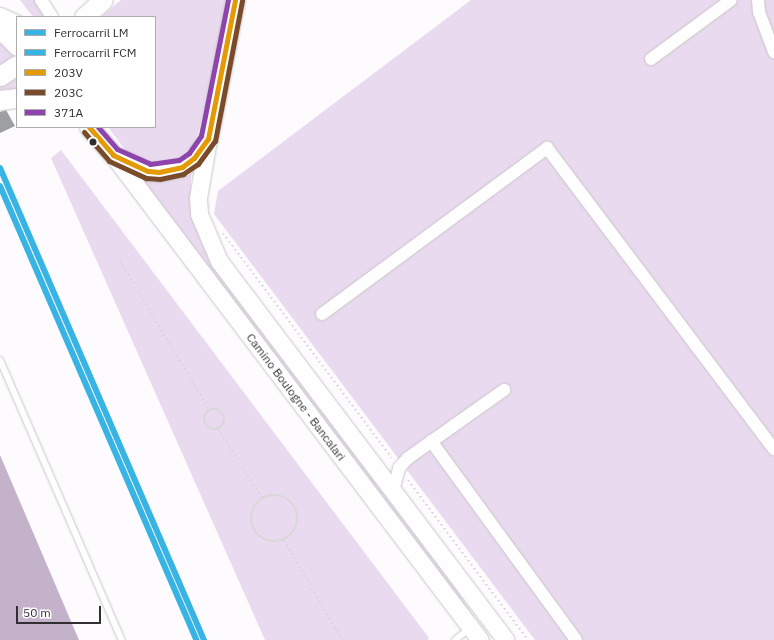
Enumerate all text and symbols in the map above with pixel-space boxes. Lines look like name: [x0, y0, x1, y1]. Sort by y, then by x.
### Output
legend: [16, 16, 156, 128]
text: Ferrocarril LM: [54, 25, 129, 40]
text: Ferrocarril FCM: [54, 45, 137, 60]
text: 203V: [54, 65, 83, 80]
text: 203C: [54, 85, 83, 100]
text: 371A: [54, 105, 83, 120]
unlabelled marker: [88, 137, 98, 147]
street label: Camino Boulogne - Bancalari: [243, 330, 349, 464]
scale bar: [18, 598, 103, 624]
text: 50 m: [23, 605, 51, 620]

